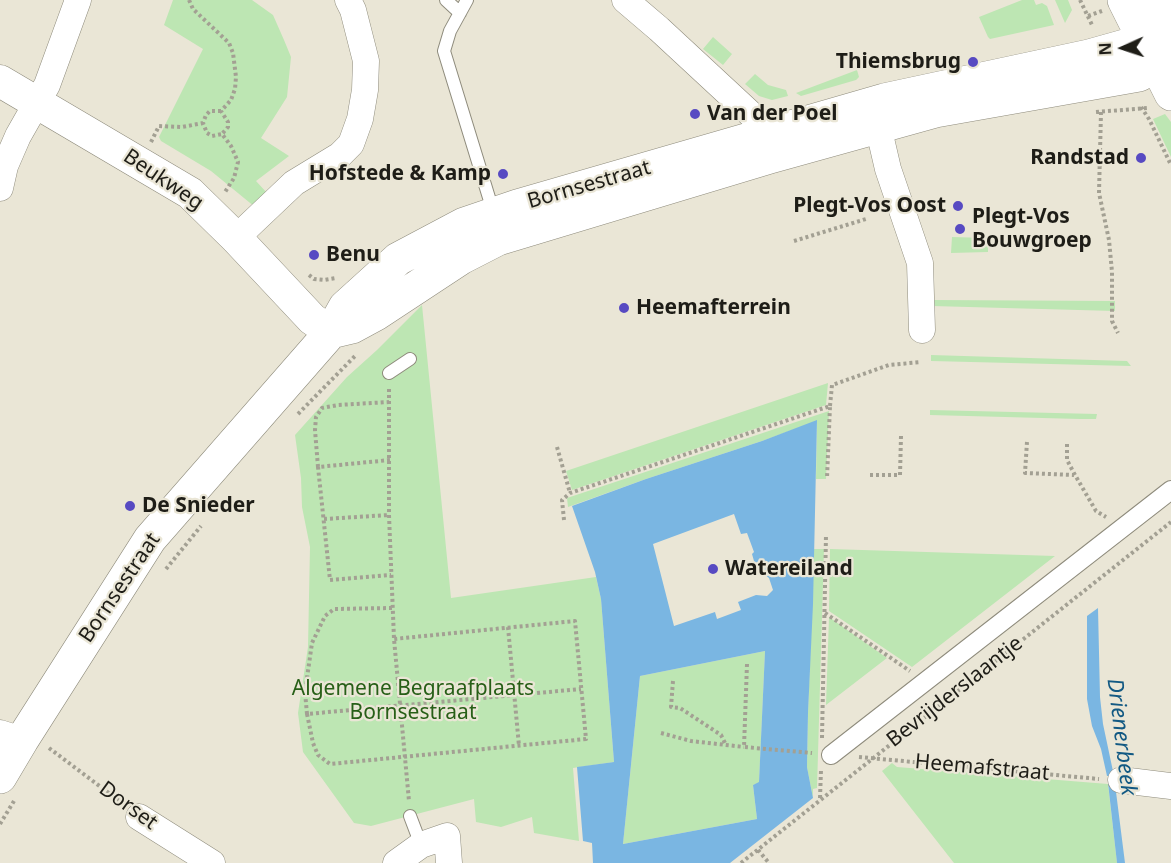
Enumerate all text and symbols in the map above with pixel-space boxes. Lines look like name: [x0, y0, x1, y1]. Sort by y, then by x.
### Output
north arrow: [1093, 18, 1153, 78]
text: N: [1094, 42, 1116, 56]
place label: Thiemsbrug: [836, 49, 961, 75]
marker: Thiemsbrug: [966, 55, 980, 69]
place label: Van der Poel: [707, 101, 838, 127]
marker: Van der Poel: [688, 107, 702, 121]
street label: Beukweg: [118, 144, 208, 216]
place label: Randstad: [1030, 145, 1129, 171]
marker: Randstad: [1134, 151, 1148, 165]
street label: Bornsestraat: [525, 155, 653, 215]
place label: Hofstede & Kamp: [309, 161, 491, 187]
marker: Hofstede & Kamp: [496, 167, 510, 181]
place label: Plegt-Vos Oost: [793, 193, 946, 219]
marker: Plegt-Vos Oost: [951, 199, 965, 213]
place label: Plegt-Vos Bouwgroep: [972, 204, 1092, 254]
marker: Plegt-Vos Bouwgroep: [953, 222, 967, 236]
place label: Benu: [326, 242, 380, 268]
marker: Benu: [307, 248, 321, 262]
place label: Heemafterrein: [636, 295, 791, 321]
marker: Heemafterrein: [617, 301, 631, 315]
place label: De Snieder: [142, 493, 255, 519]
marker: De Snieder: [123, 499, 137, 513]
street label: Bornsestraat: [74, 528, 166, 648]
place label: Watereiland: [725, 556, 853, 582]
marker: Watereiland: [706, 562, 720, 576]
street label: Bevrijderslaantje: [882, 631, 1028, 753]
park label: Algemene Begraafplaats Bornsestraat: [292, 676, 534, 726]
water label: Drienerbeek: [1101, 677, 1141, 797]
street label: Heemafstraat: [914, 750, 1050, 786]
street label: Dorset: [94, 776, 162, 836]

